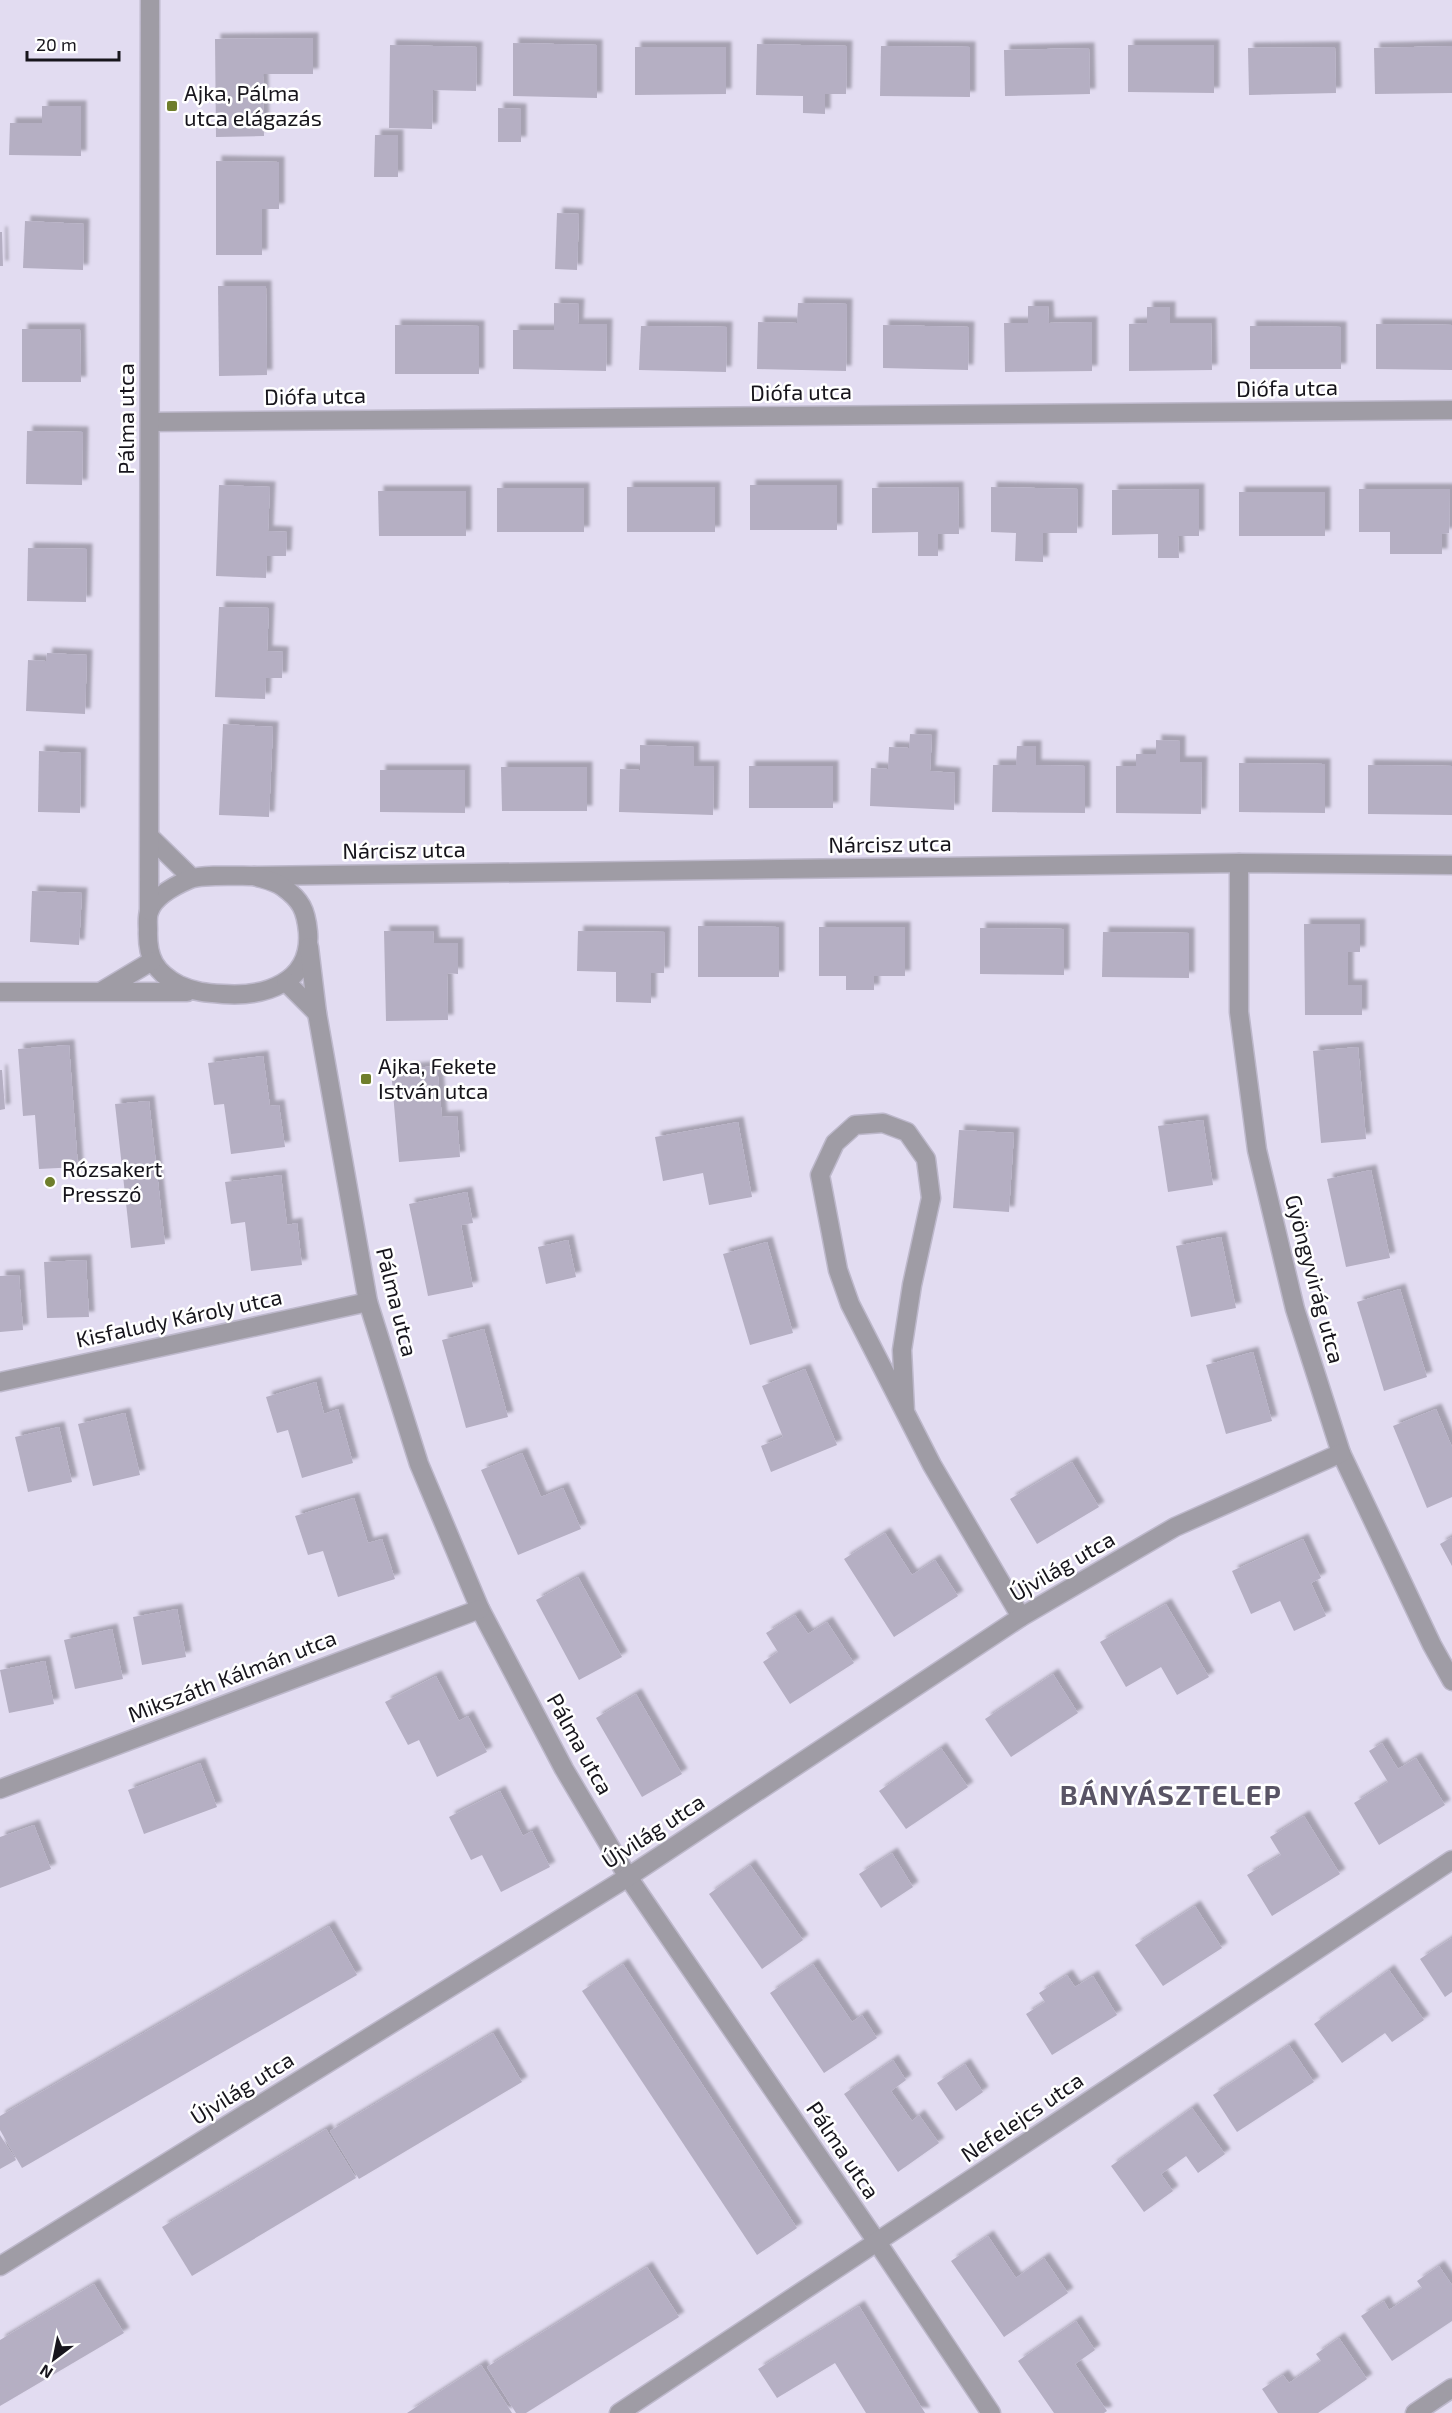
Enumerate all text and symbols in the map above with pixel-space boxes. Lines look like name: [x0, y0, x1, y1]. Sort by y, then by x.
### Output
scale bar: [27, 24, 118, 62]
text: 20 m: [36, 33, 77, 55]
place label: Ajka, Pálma utca elágazás: [184, 79, 322, 130]
marker: Ajka, Pálma utca elágazás: [165, 99, 179, 113]
street label: Pálma utca: [112, 363, 138, 475]
street label: Diófa utca: [1236, 373, 1338, 401]
street label: Diófa utca: [750, 377, 852, 405]
street label: Diófa utca: [264, 381, 366, 409]
street label: Nárcisz utca: [828, 829, 952, 857]
street label: Nárcisz utca: [342, 835, 466, 863]
place label: Ajka, Fekete István utca: [378, 1052, 497, 1103]
marker: Ajka, Fekete István utca: [359, 1072, 373, 1086]
place label: Rózsakert Presszó: [62, 1155, 162, 1206]
marker: Rózsakert Presszó: [43, 1175, 57, 1189]
street label: Gyöngyvirág utca: [1281, 1192, 1351, 1366]
street label: Pálma utca: [372, 1245, 424, 1359]
street label: Kisfaludy Károly utca: [73, 1282, 284, 1352]
street label: Újvilág utca: [1004, 1525, 1119, 1606]
street label: Mikszáth Kálmán utca: [124, 1623, 339, 1727]
street label: Pálma utca: [542, 1688, 619, 1799]
district label: BÁNYÁSZTELEP: [1060, 1777, 1282, 1811]
street label: Újvilág utca: [596, 1787, 709, 1874]
street label: Újvilág utca: [185, 2045, 298, 2130]
street label: Nefelejcs utca: [955, 2066, 1088, 2167]
street label: Pálma utca: [802, 2096, 886, 2203]
north arrow: [24, 2329, 84, 2389]
text: N: [36, 2361, 56, 2383]

